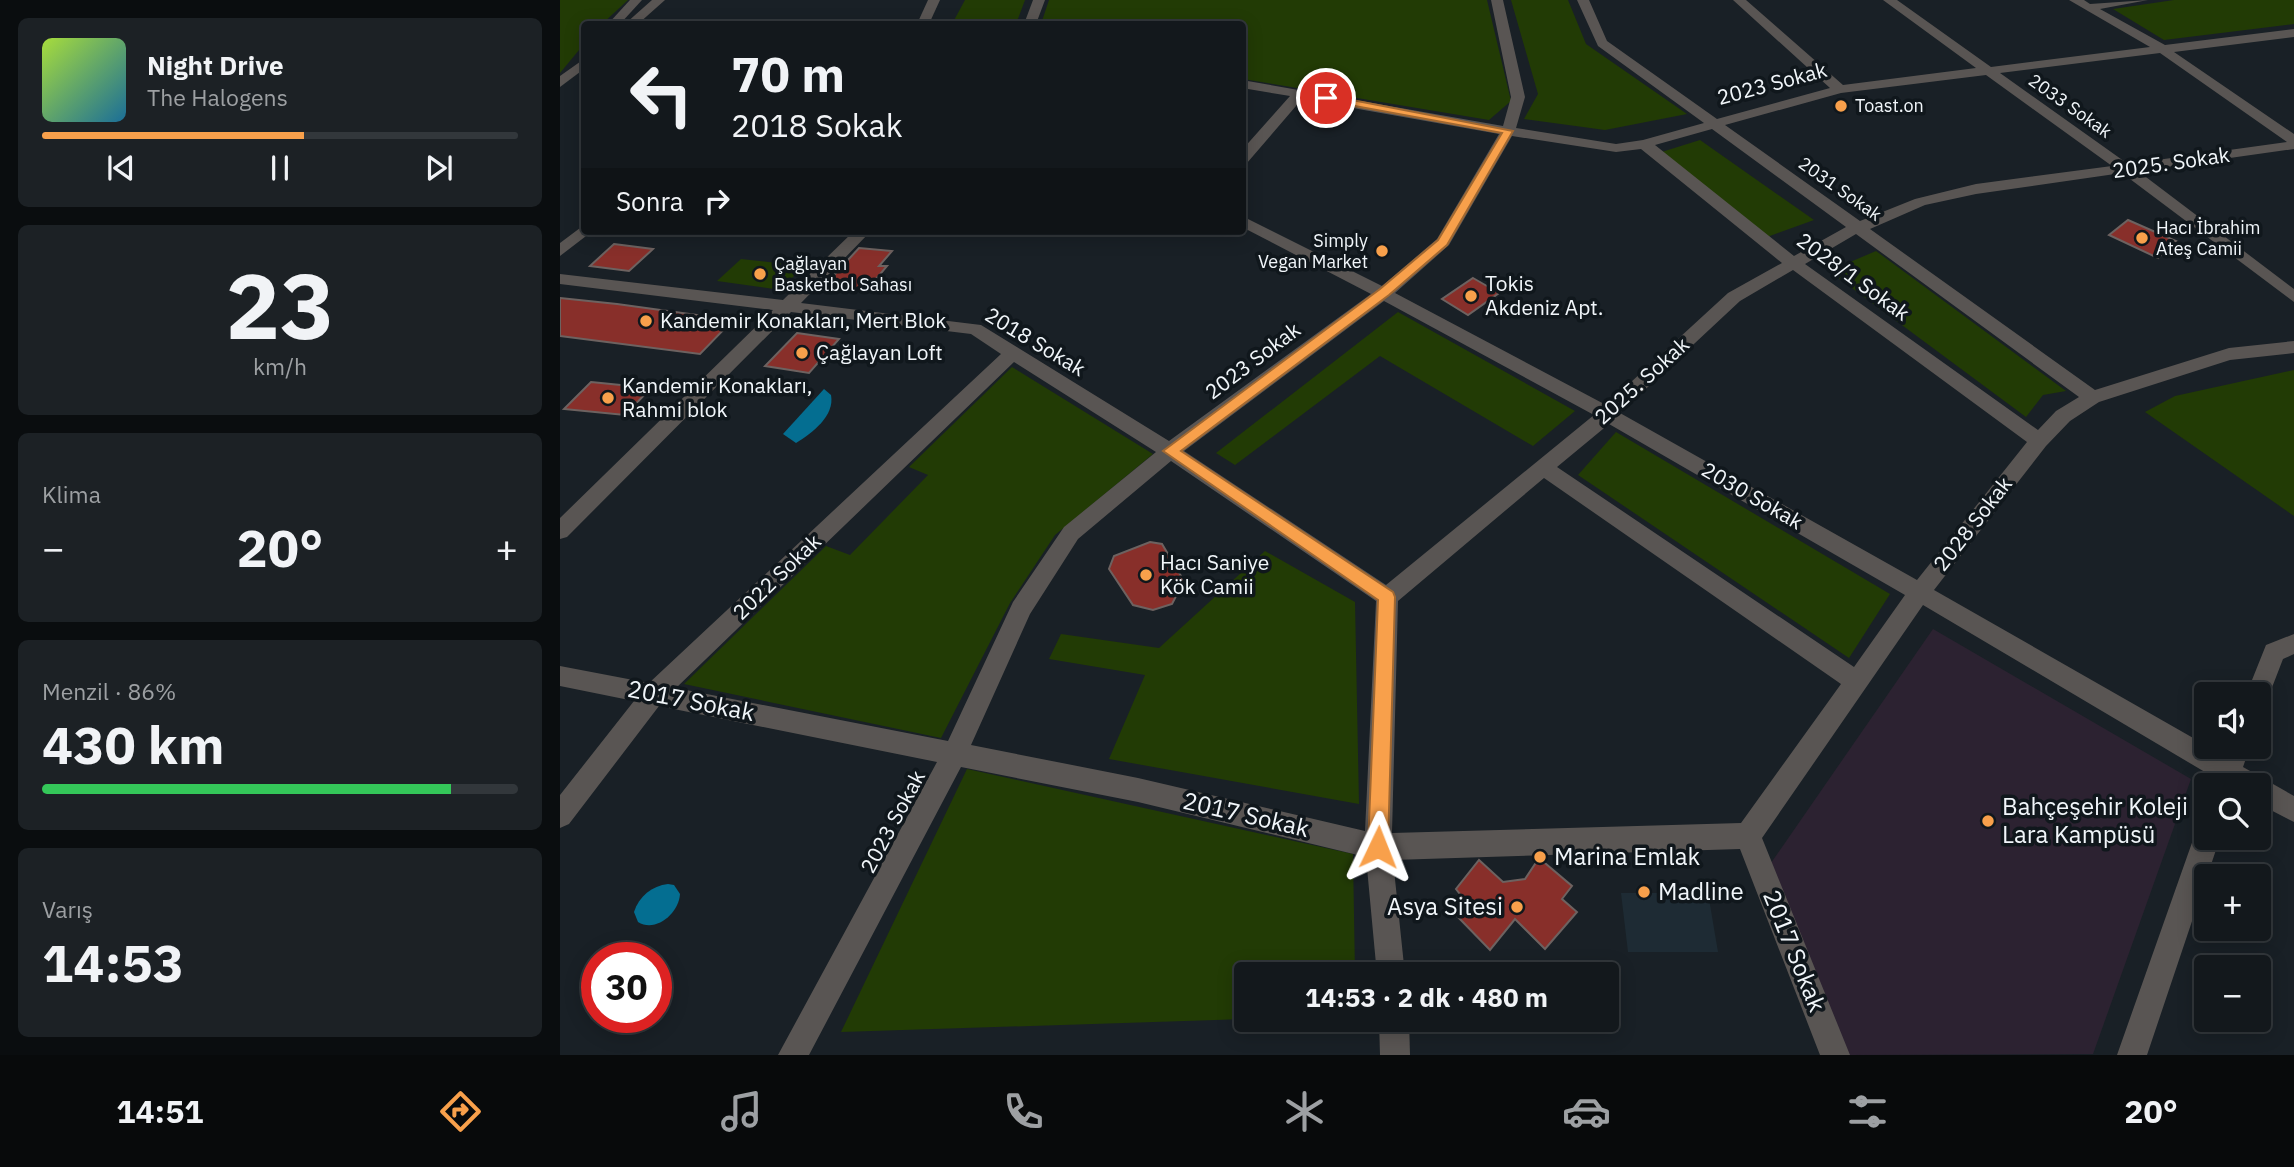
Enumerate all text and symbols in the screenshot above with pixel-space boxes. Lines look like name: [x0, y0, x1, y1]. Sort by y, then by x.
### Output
text: 70 m: [731, 42, 845, 105]
text: Night Drive: [147, 48, 284, 82]
icon: left: [616, 49, 707, 140]
street label: 2023 Sokak: [1714, 55, 1830, 111]
pin: [1296, 68, 1356, 128]
street label: 2033 Sokak: [2024, 68, 2117, 143]
icon: arrive: [1307, 79, 1345, 117]
text: The Halogens: [147, 82, 288, 112]
place label: Toast.on: [1855, 94, 1924, 117]
marker: Toast.on: [1833, 98, 1849, 114]
text: 2018 Sokak: [731, 104, 903, 146]
street label: 2025. Sokak: [2110, 140, 2231, 184]
icon: previous: [102, 149, 140, 187]
icon: pause: [261, 149, 299, 187]
icon: next: [420, 149, 458, 187]
street label: 2031 Sokak: [1794, 151, 1887, 226]
icon: right: [698, 182, 736, 220]
text: Sonra: [616, 184, 684, 218]
place label: Hacı İbrahim Ateş Camii: [2156, 216, 2260, 260]
street label: 2028/1 Sokak: [1791, 226, 1916, 327]
place label: Simply Vegan Market: [1258, 229, 1368, 273]
marker: Hacı İbrahim Ateş Camii: [2134, 230, 2150, 246]
marker: Simply Vegan Market: [1374, 243, 1390, 259]
text: 23: [225, 246, 335, 364]
place label: Çağlayan Basketbol Sahası: [774, 252, 912, 296]
marker: Çağlayan Basketbol Sahası: [752, 266, 768, 282]
place label: Tokis Akdeniz Apt.: [1485, 269, 1603, 321]
marker: Tokis Akdeniz Apt.: [1463, 288, 1479, 304]
street label: 2018 Sokak: [980, 300, 1091, 382]
place label: Kandemir Konakları, Mert Blok: [660, 306, 946, 334]
marker: Kandemir Konakları, Mert Blok: [638, 313, 654, 329]
street label: 2023 Sokak: [1199, 315, 1306, 405]
street label: 2025. Sokak: [1588, 330, 1695, 430]
place label: Çağlayan Loft: [816, 338, 943, 366]
marker: Çağlayan Loft: [794, 345, 810, 361]
text: km/h: [253, 351, 307, 381]
place label: Kandemir Konakları, Rahmi blok: [622, 371, 812, 423]
marker: Kandemir Konakları, Rahmi blok: [600, 390, 616, 406]
street label: 2030 Sokak: [1697, 455, 1808, 535]
street label: 2028 Sokak: [1927, 470, 2018, 576]
text: Klima: [42, 479, 101, 509]
text: 20°: [237, 514, 323, 581]
text: −: [42, 523, 65, 572]
text: +: [495, 523, 518, 572]
street label: 2022 Sokak: [726, 527, 827, 625]
place label: Hacı Saniye Kök Camii: [1160, 548, 1269, 600]
marker: Hacı Saniye Kök Camii: [1138, 567, 1154, 583]
street label: 2017 Sokak: [625, 672, 758, 728]
text: Menzil · 86%: [42, 676, 176, 706]
map controls: [2194, 682, 2271, 1032]
button: sound: [2194, 682, 2271, 759]
text: 430 km: [42, 711, 224, 778]
street label: 2023 Sokak: [853, 765, 931, 878]
button: search: [2194, 773, 2271, 850]
street label: 2017 Sokak: [1180, 784, 1313, 844]
place label: Bahçeşehir Koleji Lara Kampüsü: [2002, 790, 2188, 850]
position arrow: [1341, 810, 1415, 884]
marker: Bahçeşehir Koleji Lara Kampüsü: [1980, 813, 1996, 829]
place label: Marina Emlak: [1554, 840, 1701, 872]
marker: Marina Emlak: [1532, 849, 1548, 865]
button: +: [2194, 864, 2271, 941]
place label: Madline: [1658, 875, 1744, 907]
marker: Madline: [1636, 884, 1652, 900]
street label: 2017 Sokak: [1756, 885, 1834, 1017]
place label: Asya Sitesi: [1387, 890, 1503, 922]
text: Varış: [42, 894, 93, 924]
marker: Asya Sitesi: [1509, 899, 1525, 915]
text: 14:53: [42, 929, 184, 996]
speed limit sign: 30: [581, 942, 672, 1033]
button: −: [2194, 955, 2271, 1032]
text: 14:53 · 2 dk · 480 m: [1305, 980, 1548, 1014]
icon: directions: [436, 1087, 485, 1136]
icon: music: [717, 1087, 766, 1136]
icon: phone: [999, 1087, 1048, 1136]
icon: climate: [1280, 1087, 1329, 1136]
icon: car: [1562, 1087, 1611, 1136]
icon: filters: [1843, 1087, 1892, 1136]
text: 14:51: [116, 1090, 204, 1132]
text: 20°: [2124, 1090, 2178, 1132]

